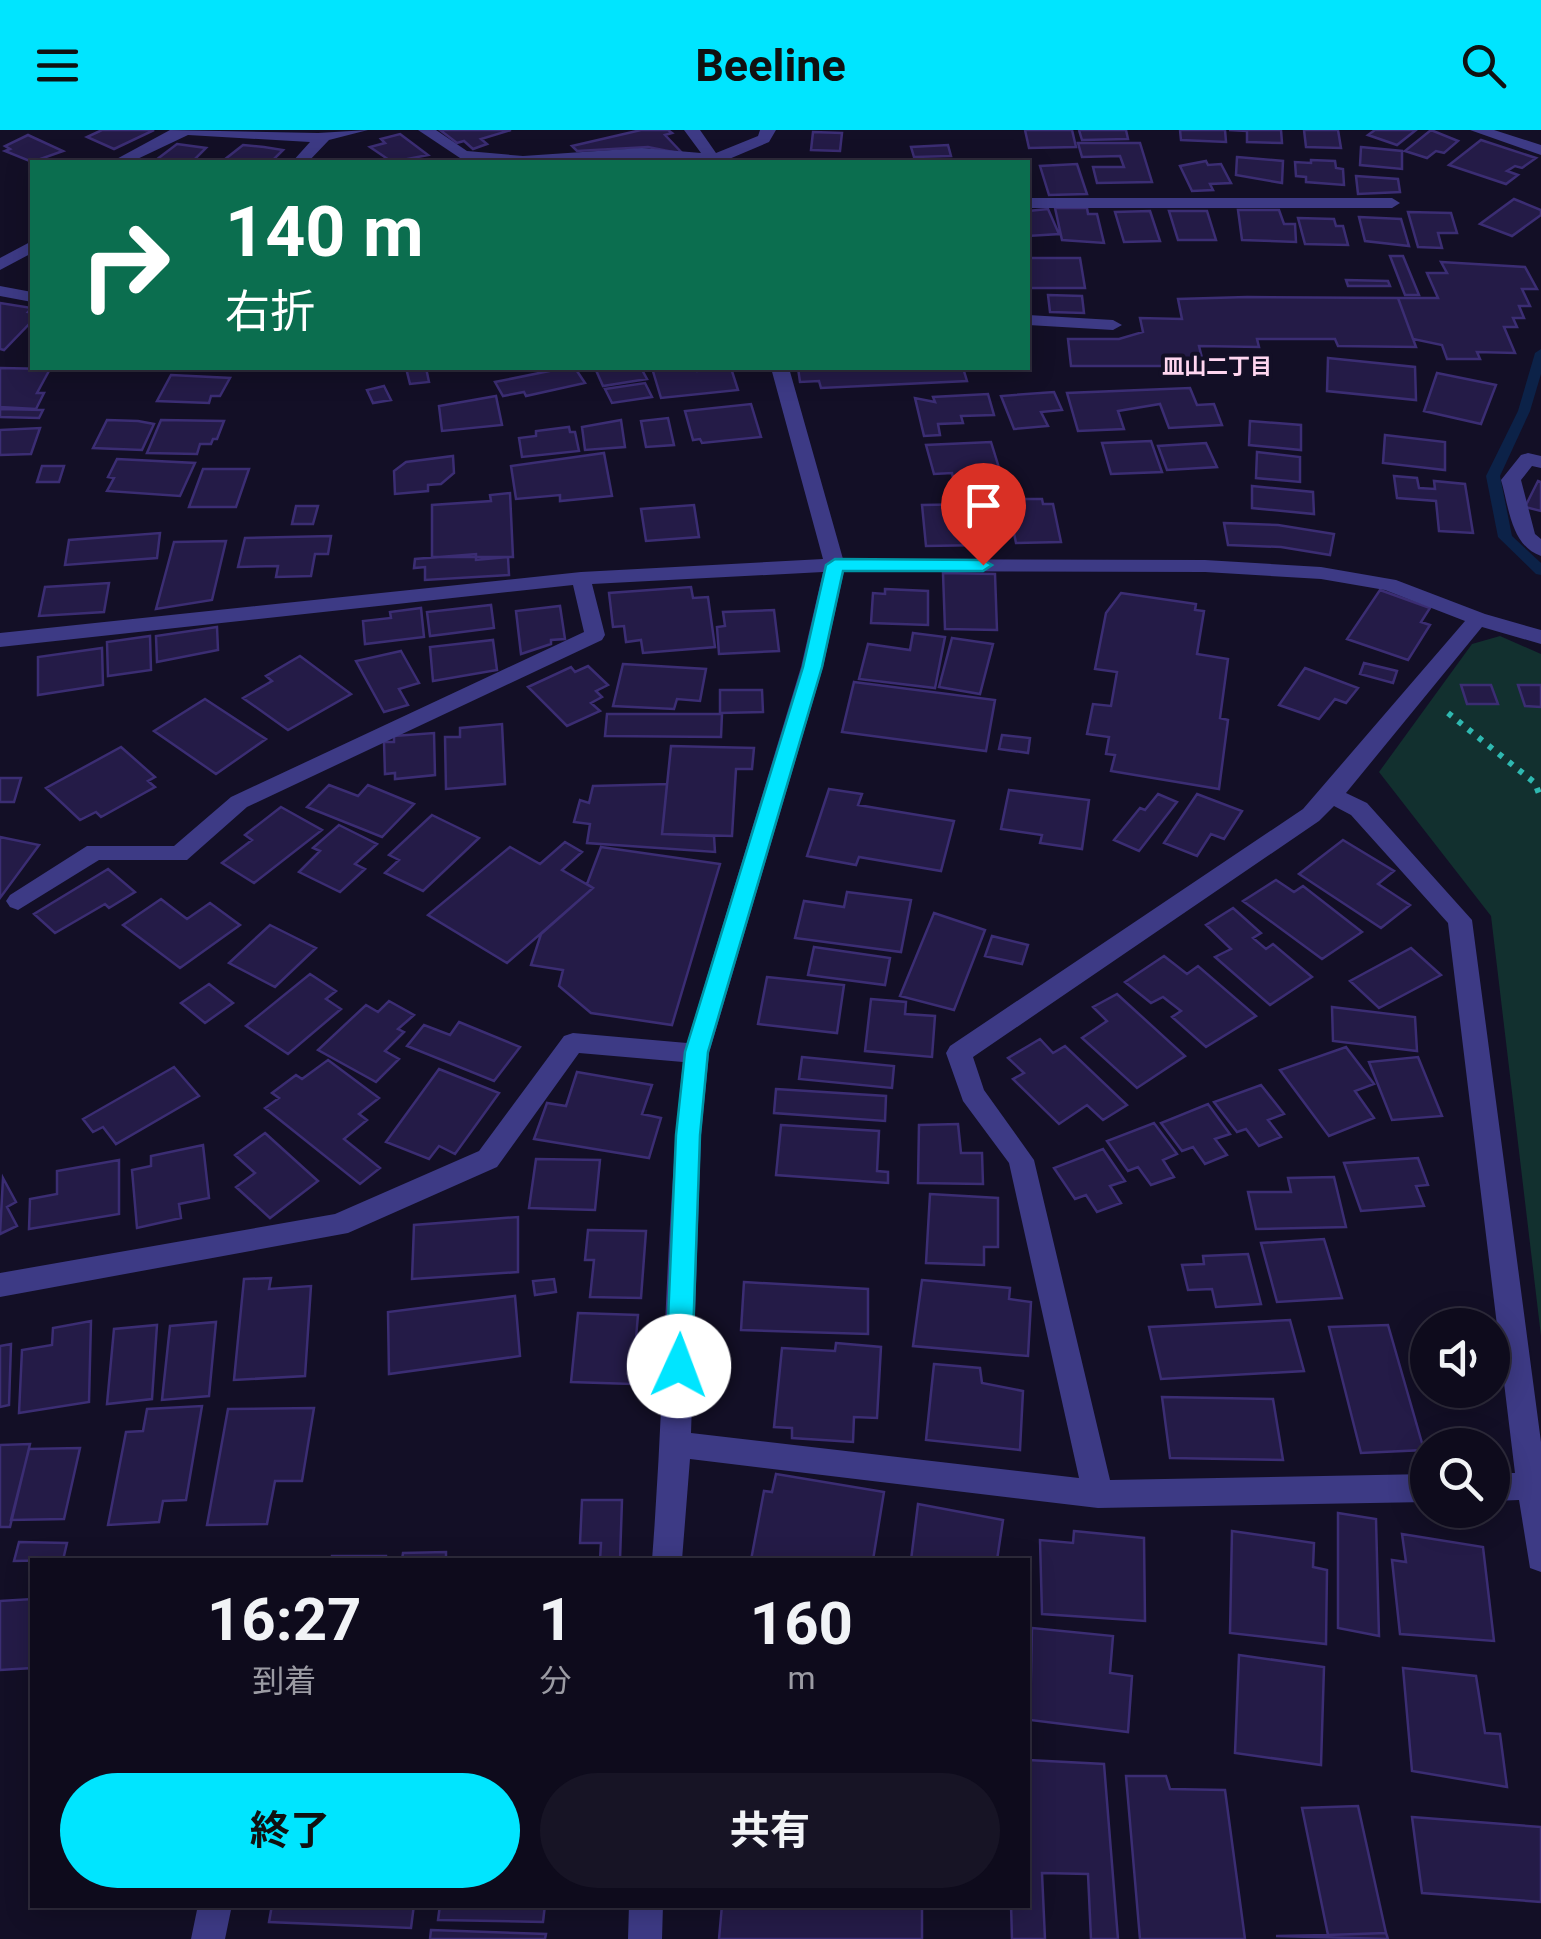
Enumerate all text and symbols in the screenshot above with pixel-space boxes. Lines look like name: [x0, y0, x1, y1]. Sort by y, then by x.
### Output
icon: menu: [30, 38, 85, 93]
icon: search: [1456, 38, 1511, 93]
text: Beeline: [695, 39, 846, 92]
text: 140 m: [225, 191, 424, 273]
icon: right: [60, 200, 190, 330]
text: 右折: [225, 285, 315, 338]
district label: 皿山二丁目: [1162, 354, 1272, 379]
pin: [941, 463, 1026, 566]
icon: arrive: [956, 478, 1011, 533]
map controls: [1410, 1308, 1510, 1528]
button: sound: [1410, 1308, 1510, 1408]
position arrow: [627, 1314, 731, 1418]
button: search: [1410, 1428, 1510, 1528]
text: 16:27: [207, 1584, 362, 1655]
text: 1: [538, 1584, 573, 1655]
text: 160: [750, 1588, 853, 1659]
text: m: [787, 1659, 815, 1697]
text: 到着: [252, 1662, 316, 1700]
text: 分: [540, 1662, 572, 1700]
button: 終了: [60, 1773, 520, 1888]
button: 共有: [540, 1773, 1000, 1888]

